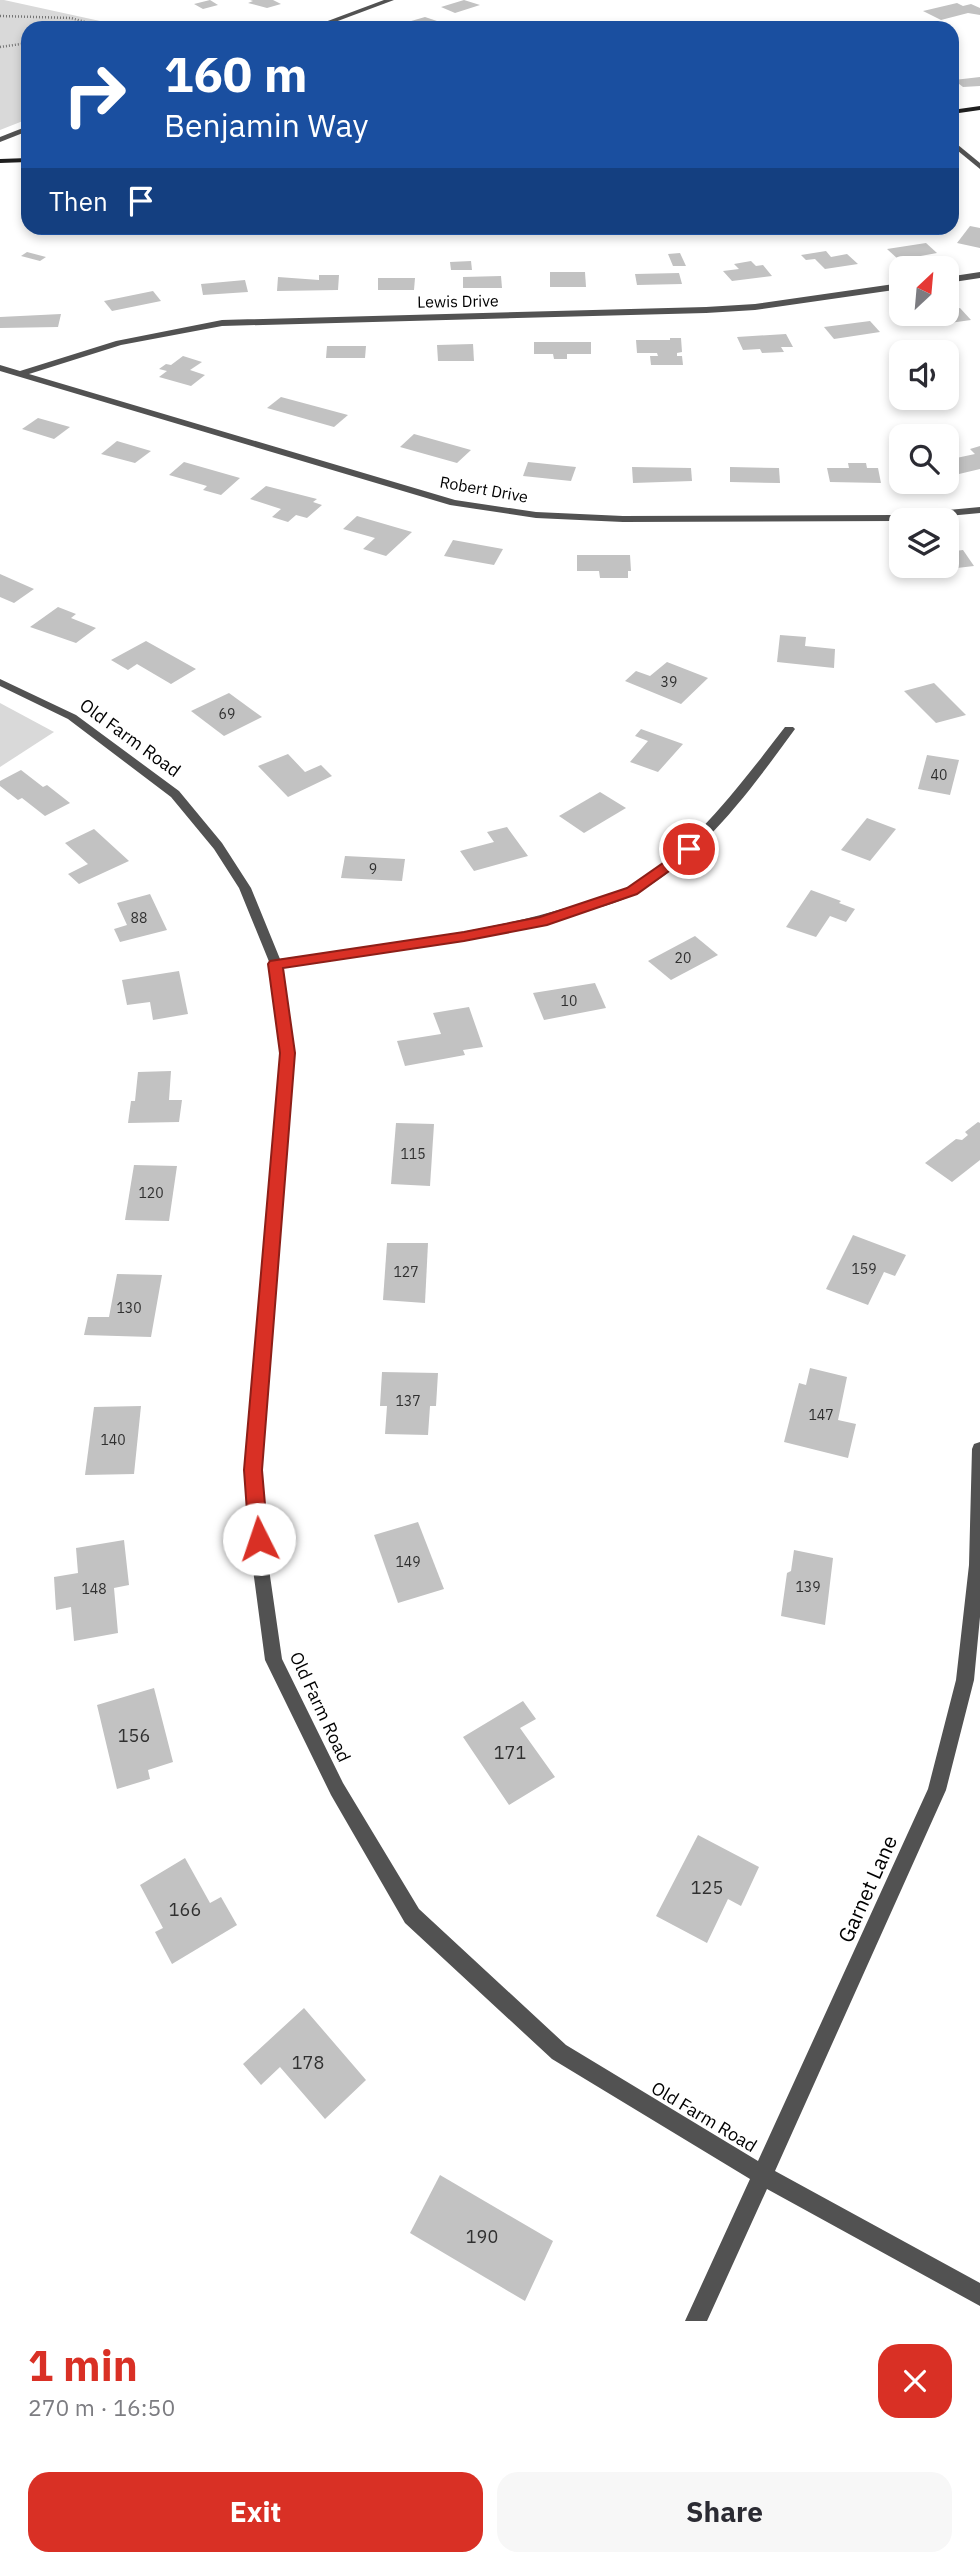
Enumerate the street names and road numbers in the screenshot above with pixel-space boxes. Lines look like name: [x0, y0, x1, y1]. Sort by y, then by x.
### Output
street label: Lewis Drive: [417, 290, 499, 312]
street label: Robert Drive: [438, 471, 530, 507]
street label: Old Farm Road: [75, 693, 185, 782]
street label: Old Farm Road: [285, 1648, 356, 1766]
street label: Garnet Lane: [831, 1831, 903, 1947]
street label: Old Farm Road: [647, 2076, 761, 2157]

